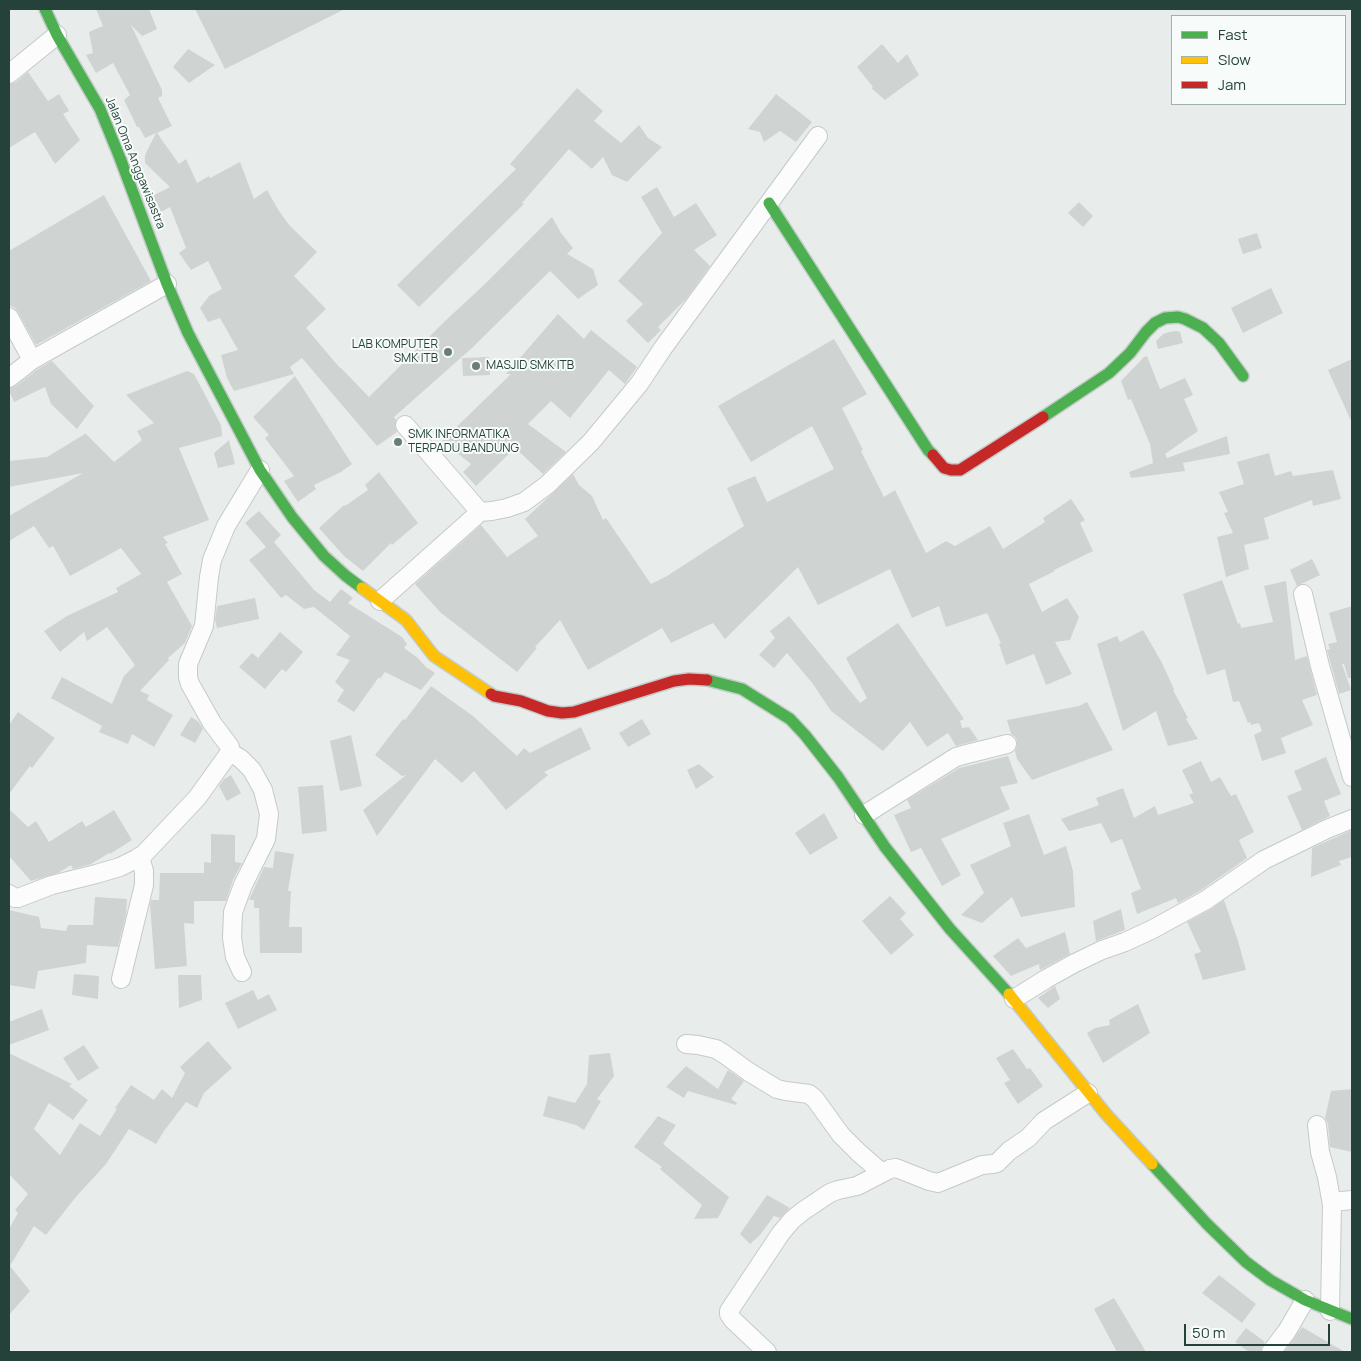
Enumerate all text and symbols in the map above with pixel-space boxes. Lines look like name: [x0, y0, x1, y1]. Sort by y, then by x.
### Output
legend: [1171, 15, 1346, 105]
text: Fast: [1218, 24, 1247, 45]
text: Slow: [1218, 49, 1251, 70]
text: Jam: [1218, 74, 1246, 95]
street label: Jalan Oma Anggawisastra: [102, 95, 168, 231]
place label: LAB KOMPUTER SMK ITB: [352, 338, 438, 366]
marker: LAB KOMPUTER SMK ITB: [442, 346, 454, 358]
place label: MASJID SMK ITB: [486, 359, 574, 373]
marker: MASJID SMK ITB: [470, 360, 482, 372]
place label: SMK INFORMATIKA TERPADU BANDUNG: [408, 428, 519, 456]
marker: SMK INFORMATIKA TERPADU BANDUNG: [392, 436, 404, 448]
scale bar: [1186, 1314, 1332, 1346]
text: 50 m: [1192, 1322, 1226, 1343]

